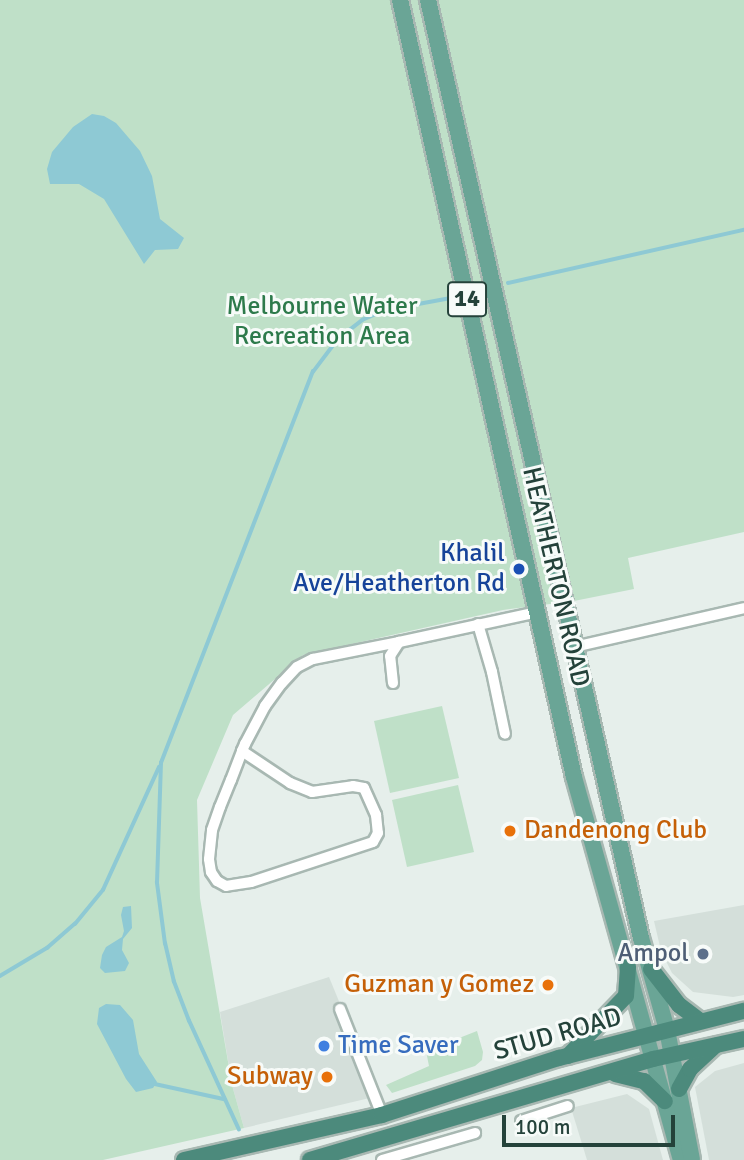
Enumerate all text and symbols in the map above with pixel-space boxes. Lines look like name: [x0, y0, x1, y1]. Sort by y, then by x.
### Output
road number: 14: [446, 278, 488, 320]
park label: Melbourne Water Recreation Area: [226, 291, 418, 352]
street label: HEATHERTON ROAD: [515, 464, 595, 690]
place label: Khalil Ave/Heatherton Rd: [293, 538, 505, 600]
marker: Khalil Ave/Heatherton Rd: [511, 561, 527, 577]
place label: Dandenong Club: [524, 815, 707, 847]
marker: Dandenong Club: [502, 823, 518, 839]
place label: Ampol: [617, 938, 689, 970]
marker: Ampol: [695, 946, 711, 962]
place label: Guzman y Gomez: [344, 969, 534, 1001]
marker: Guzman y Gomez: [540, 977, 556, 993]
street label: STUD ROAD: [491, 1002, 625, 1068]
place label: Time Saver: [338, 1030, 459, 1062]
marker: Time Saver: [316, 1038, 332, 1054]
place label: Subway: [227, 1061, 313, 1093]
marker: Subway: [319, 1069, 335, 1085]
scale bar: [506, 1100, 679, 1144]
text: 100 m: [515, 1114, 570, 1140]

